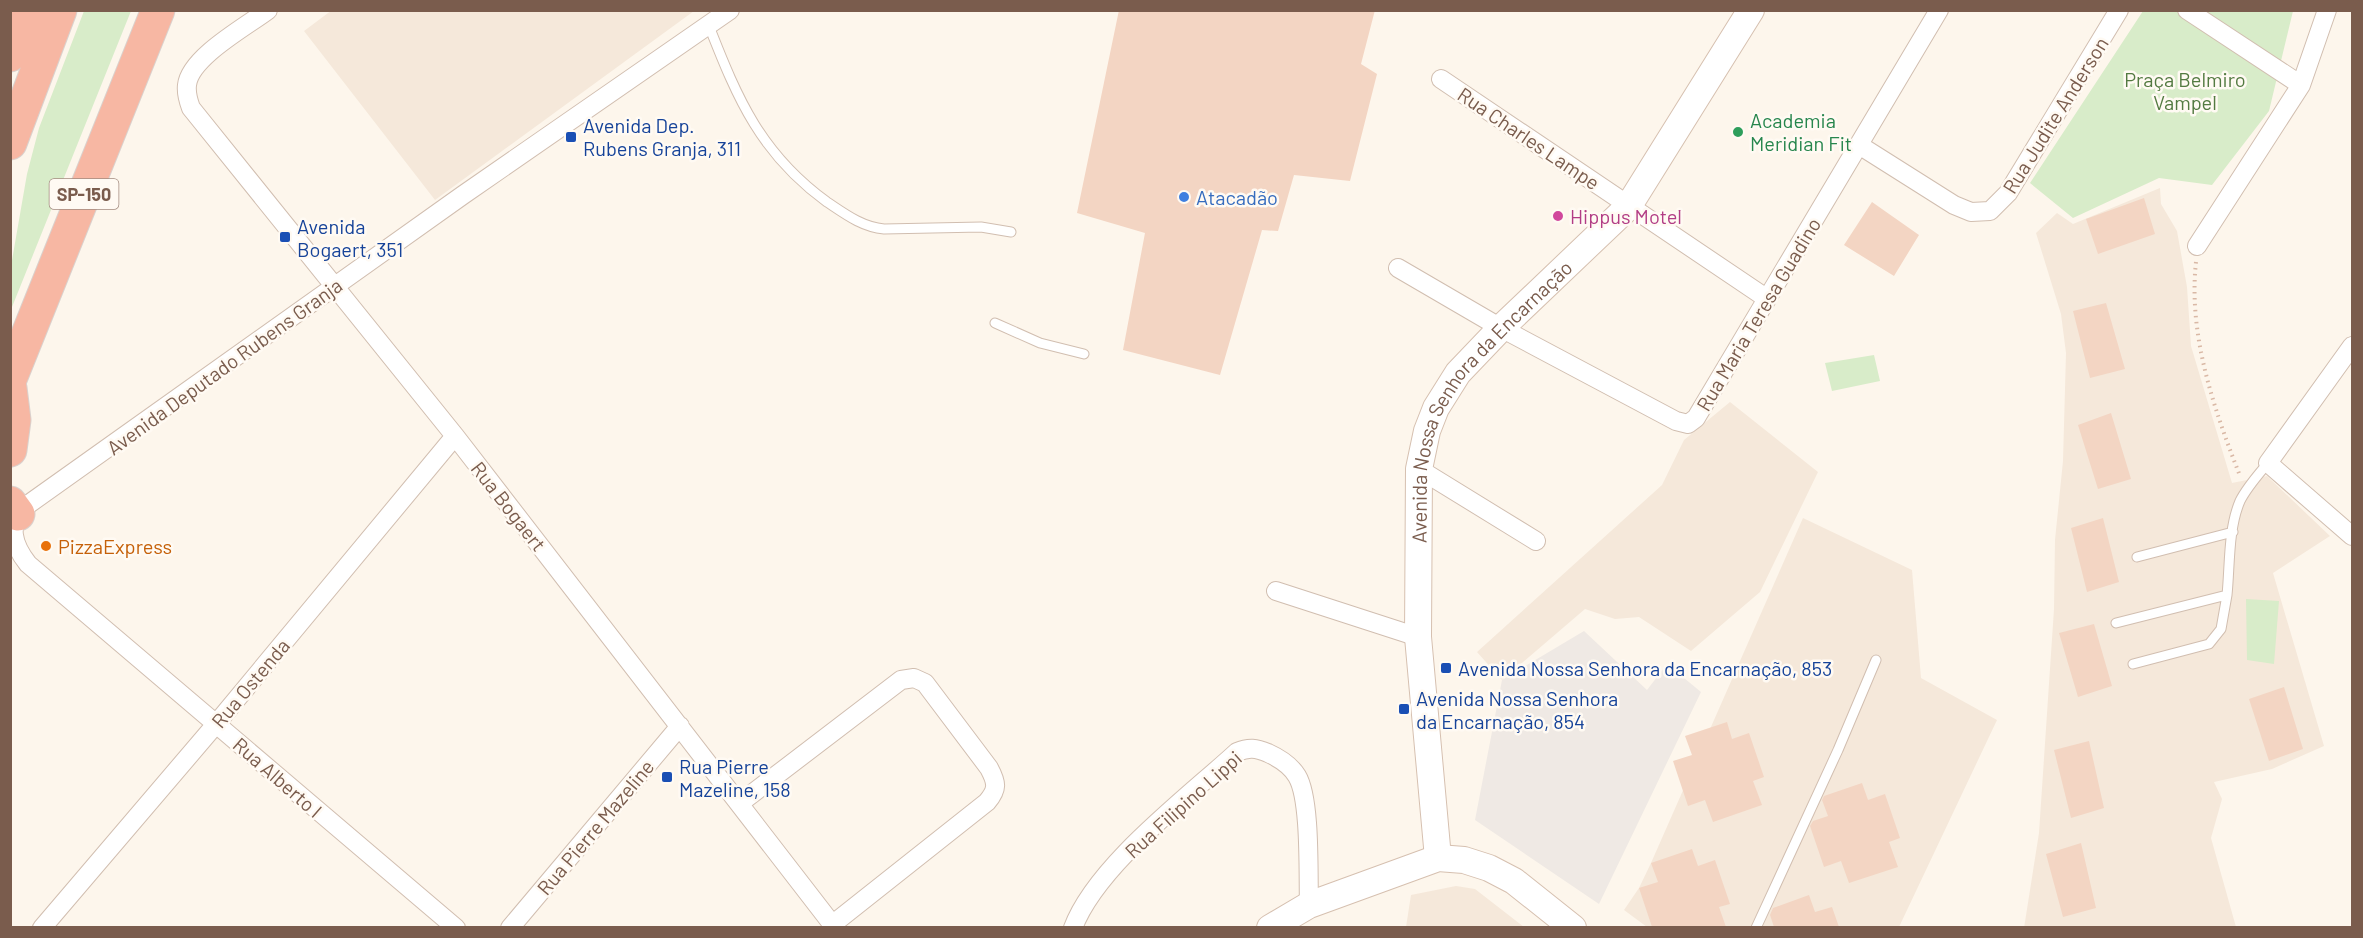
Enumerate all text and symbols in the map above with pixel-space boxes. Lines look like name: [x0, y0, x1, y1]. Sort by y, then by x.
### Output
street label: Rua Judite Anderson: [1997, 32, 2113, 198]
park label: Praça Belmiro Vampel: [2124, 67, 2246, 114]
street label: Rua Charles Lampe: [1453, 82, 1605, 194]
place label: Academia Meridian Fit: [1750, 108, 1852, 155]
place label: Avenida Dep. Rubens Granja, 311: [583, 113, 741, 160]
marker: Academia Meridian Fit: [1731, 125, 1745, 139]
marker: Avenida Dep. Rubens Granja, 311: [564, 130, 578, 144]
road number: SP-150: [50, 179, 118, 209]
place label: Atacadão: [1196, 185, 1278, 209]
marker: Atacadão: [1177, 190, 1191, 204]
place label: Hippus Motel: [1570, 204, 1682, 228]
marker: Hippus Motel: [1551, 209, 1565, 223]
street label: Rua Maria Teresa Guadino: [1691, 213, 1825, 415]
place label: Avenida Bogaert, 351: [297, 214, 403, 261]
marker: Avenida Bogaert, 351: [278, 230, 292, 244]
street label: Avenida Nossa Senhora da Encarnação: [1407, 255, 1577, 543]
street label: Avenida Deputado Rubens Granja: [102, 273, 346, 459]
street label: Rua Bogaert: [467, 456, 551, 556]
place label: PizzaExpress: [58, 534, 172, 558]
marker: PizzaExpress: [39, 539, 53, 553]
street label: Rua Ostenda: [206, 634, 294, 732]
place label: Avenida Nossa Senhora da Encarnação, 853: [1458, 656, 1832, 680]
marker: Avenida Nossa Senhora da Encarnação, 853: [1439, 661, 1453, 675]
place label: Avenida Nossa Senhora da Encarnação, 854: [1416, 686, 1618, 733]
marker: Avenida Nossa Senhora da Encarnação, 854: [1397, 702, 1411, 716]
street label: Rua Alberto I: [229, 732, 327, 822]
street label: Rua Filipino Lippi: [1120, 745, 1246, 863]
place label: Rua Pierre Mazeline, 158: [679, 754, 791, 801]
street label: Rua Pierre Mazeline: [531, 755, 659, 899]
marker: Rua Pierre Mazeline, 158: [660, 770, 674, 784]

